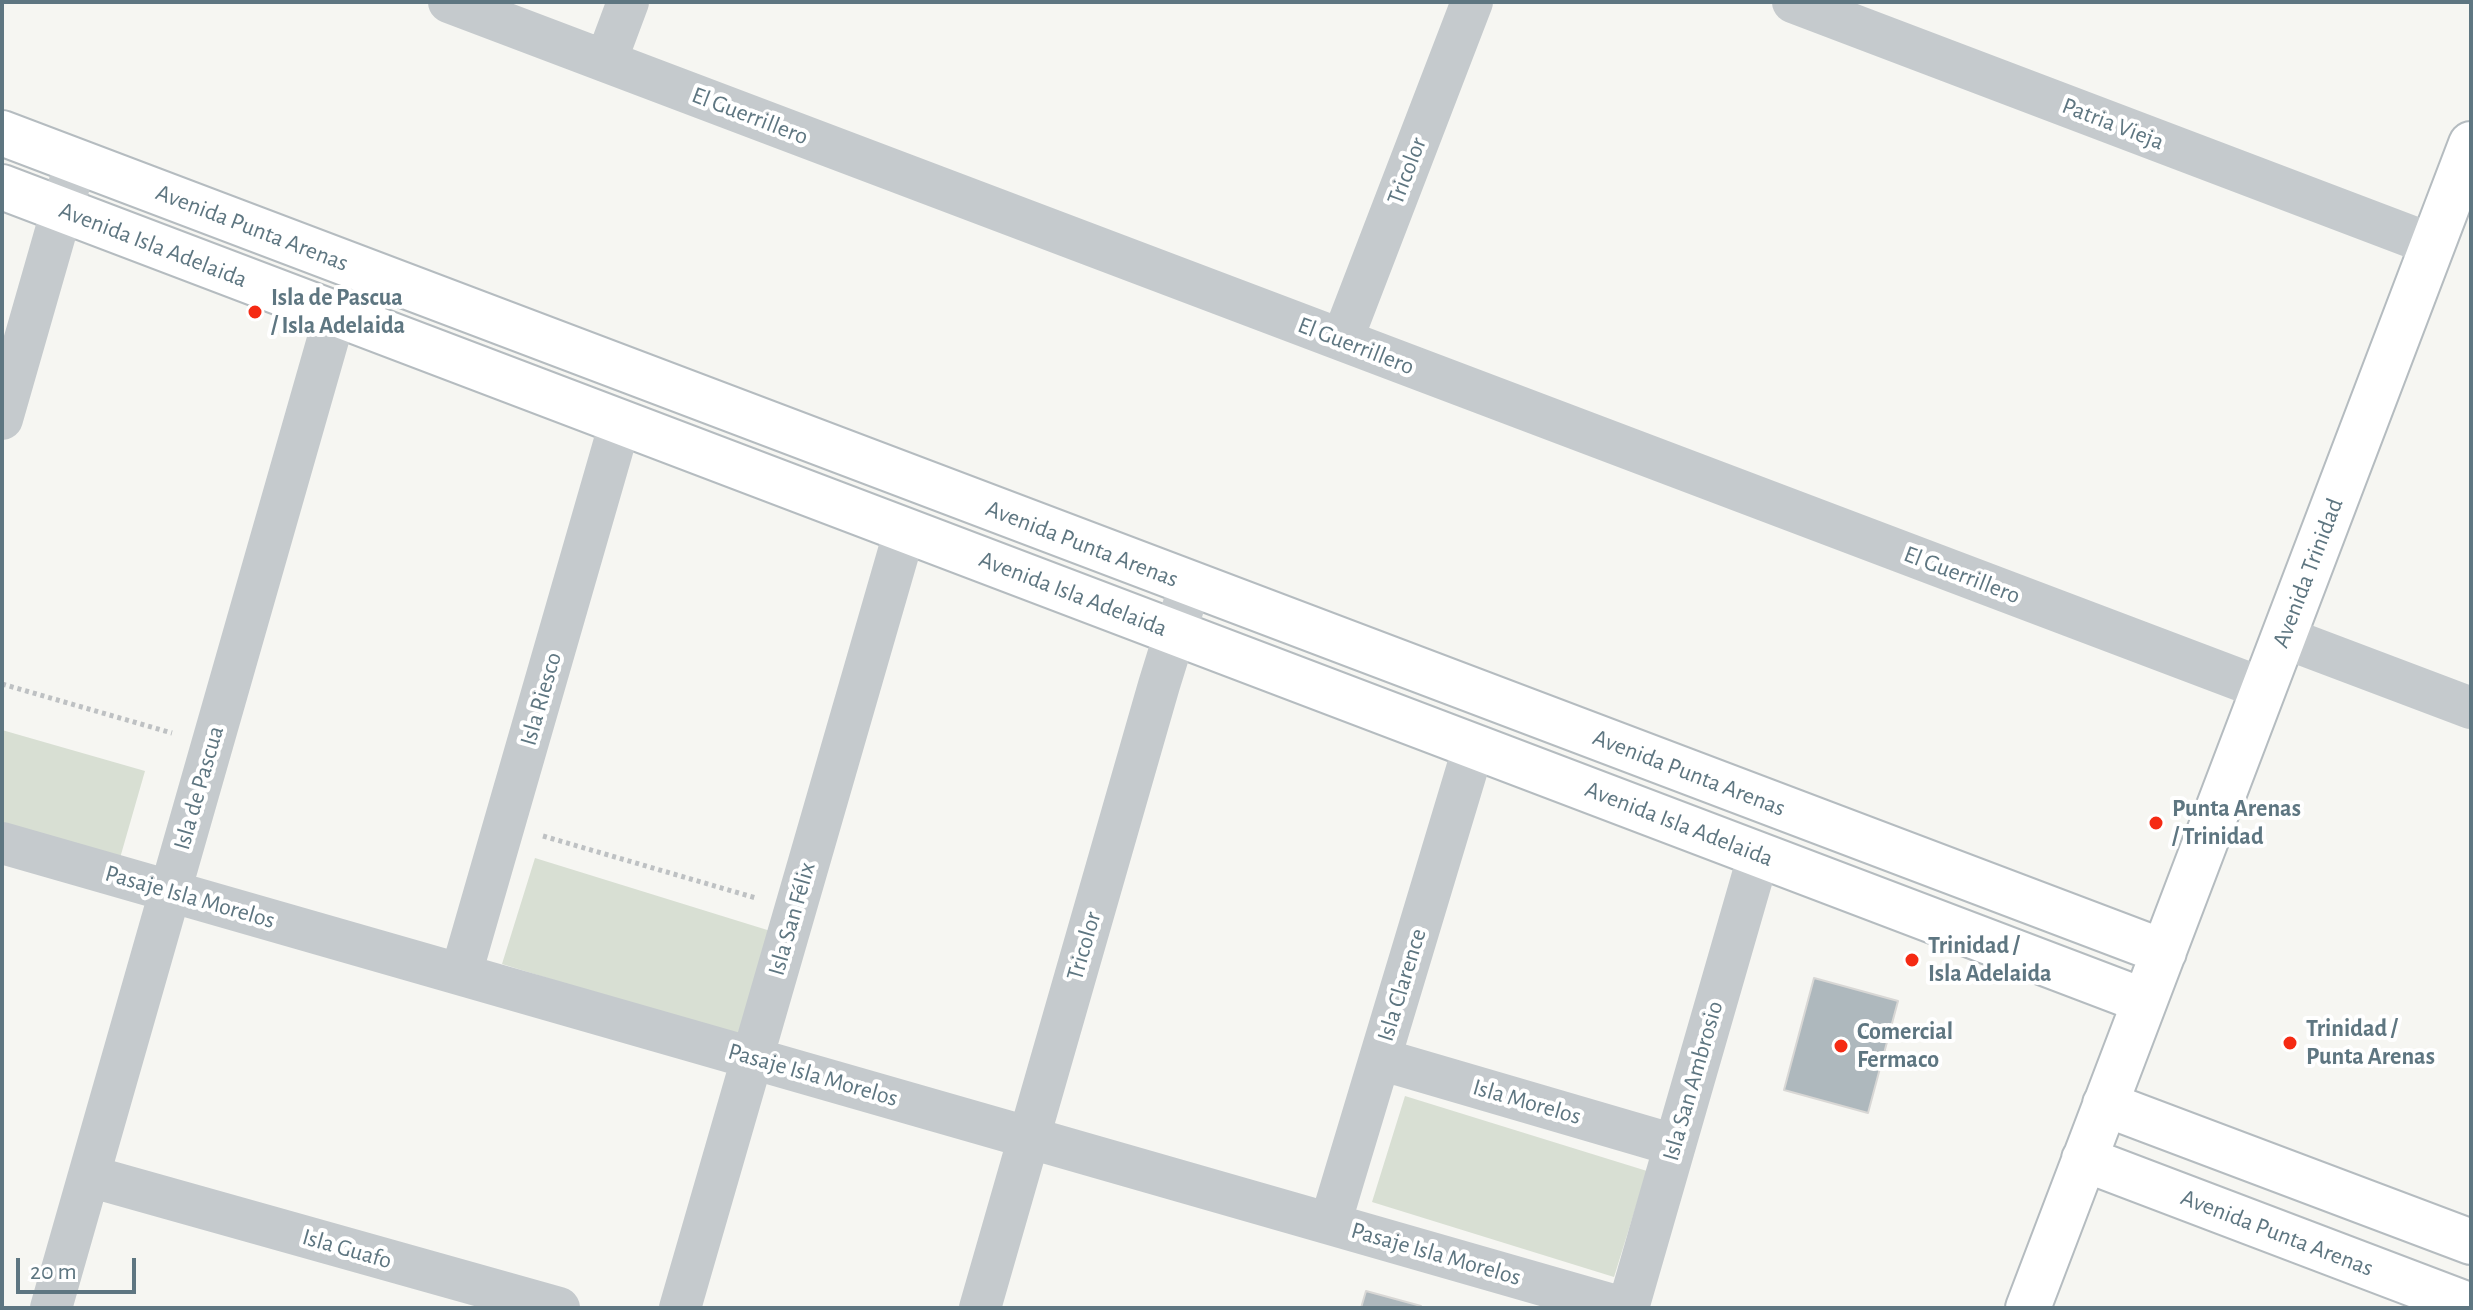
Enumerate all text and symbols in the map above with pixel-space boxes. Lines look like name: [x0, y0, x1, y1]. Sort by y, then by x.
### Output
street label: El Guerrillero: [688, 81, 812, 151]
street label: Patria Vieja: [2058, 91, 2168, 157]
street label: Tricolor: [1381, 133, 1433, 209]
street label: Avenida Punta Arenas: [152, 178, 352, 278]
street label: Avenida Isla Adelaida: [55, 196, 251, 294]
place label: Isla de Pascua / Isla Adelaida: [271, 284, 405, 340]
marker: Isla de Pascua / Isla Adelaida: [246, 303, 264, 321]
street label: El Guerrillero: [1294, 311, 1418, 381]
street label: Avenida Punta Arenas: [982, 494, 1182, 594]
street label: Avenida Trinidad: [2266, 494, 2350, 652]
street label: El Guerrillero: [1900, 540, 2024, 610]
street label: Avenida Isla Adelaida: [975, 545, 1171, 643]
street label: Isla Riesco: [514, 649, 568, 749]
street label: Isla de Pascua: [168, 723, 230, 853]
street label: Avenida Punta Arenas: [1589, 723, 1789, 823]
street label: Avenida Isla Adelaida: [1581, 775, 1777, 873]
place label: Punta Arenas / Trinidad: [2172, 795, 2301, 851]
marker: Punta Arenas / Trinidad: [2147, 814, 2165, 832]
street label: Pasaje Isla Morelos: [102, 859, 278, 935]
street label: Isla San Félix: [762, 859, 822, 979]
street label: Tricolor: [1061, 908, 1107, 984]
street label: Isla Clarence: [1371, 925, 1433, 1045]
place label: Trinidad / Isla Adelaida: [1928, 932, 2052, 988]
marker: Trinidad / Isla Adelaida: [1903, 951, 1921, 969]
street label: Isla San Ambrosio: [1656, 998, 1730, 1164]
place label: Trinidad / Punta Arenas: [2306, 1015, 2435, 1071]
place label: Comercial Fermaco: [1857, 1018, 1953, 1074]
marker: Trinidad / Punta Arenas: [2281, 1034, 2299, 1052]
street label: Pasaje Isla Morelos: [725, 1037, 901, 1113]
marker: Comercial Fermaco: [1832, 1037, 1850, 1055]
street label: Isla Morelos: [1470, 1073, 1584, 1131]
street label: Avenida Punta Arenas: [2177, 1183, 2377, 1283]
street label: Pasaje Isla Morelos: [1348, 1216, 1524, 1292]
street label: Isla Guafo: [299, 1223, 395, 1275]
scale bar: [20, 1242, 140, 1292]
text: 20 m: [30, 1260, 77, 1284]

